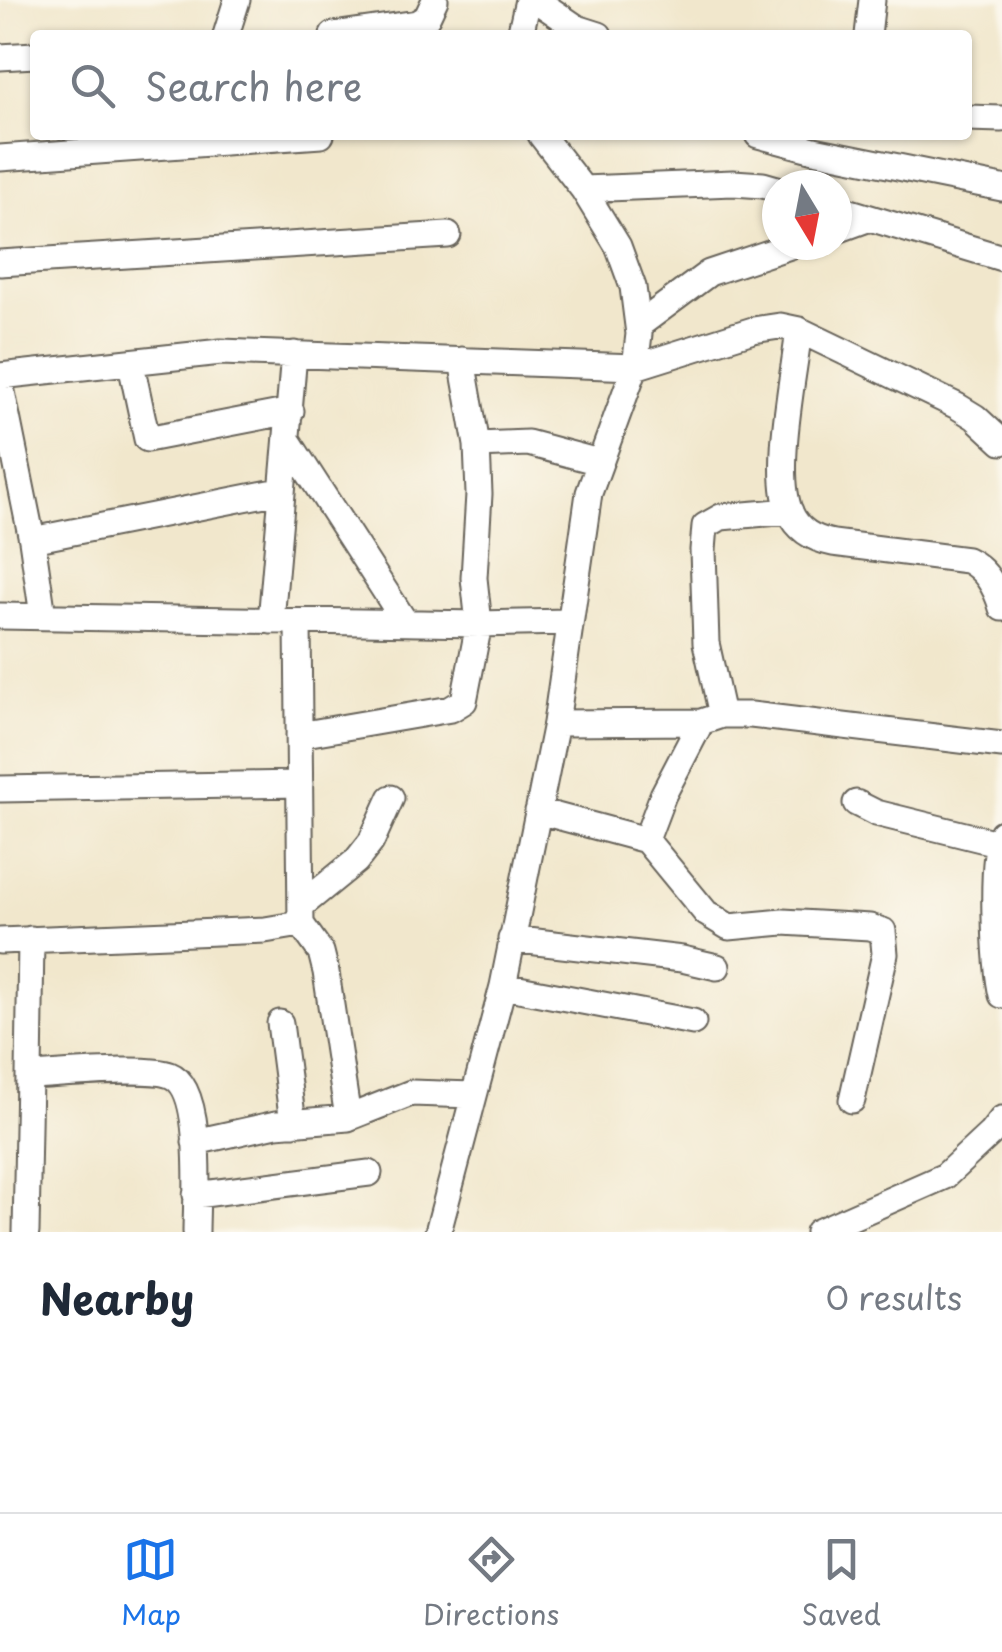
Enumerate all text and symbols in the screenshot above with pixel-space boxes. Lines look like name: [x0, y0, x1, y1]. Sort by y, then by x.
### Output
search box: [30, 30, 972, 140]
text: Search here: [145, 57, 362, 114]
icon: search: [65, 58, 120, 113]
north arrow: [762, 170, 852, 260]
text: Nearby: [40, 1266, 194, 1329]
text: 0 results: [826, 1273, 962, 1321]
tab: Map: [121, 1532, 181, 1635]
tab: Directions: [423, 1532, 559, 1635]
tab: Saved: [801, 1532, 881, 1635]

